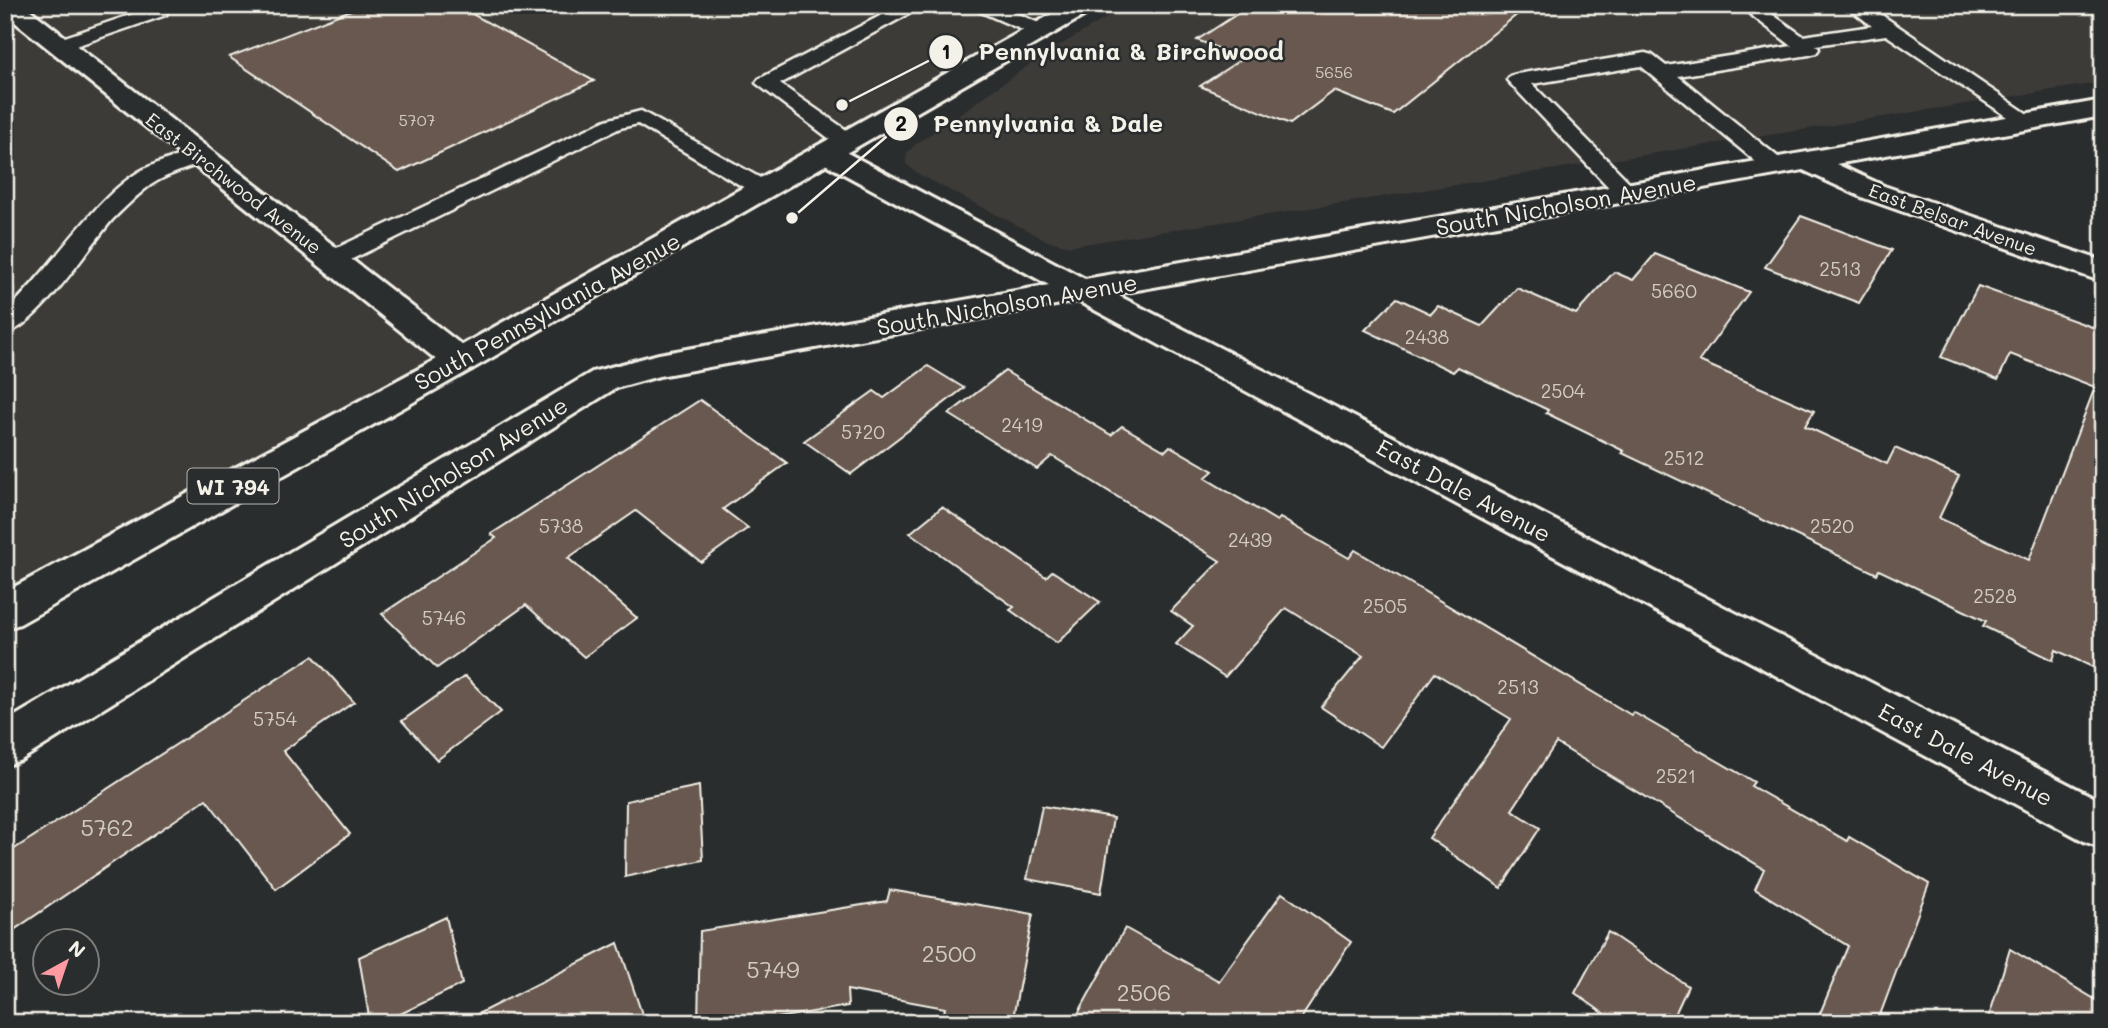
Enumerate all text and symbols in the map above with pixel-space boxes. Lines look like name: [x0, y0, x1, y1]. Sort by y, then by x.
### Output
callout: Pennylvania & Birchwood: [929, 29, 1297, 74]
text: Pennylvania & Birchwood: [978, 35, 1284, 66]
text: 1: [941, 37, 951, 64]
house number: 5656: [1315, 61, 1353, 82]
callout: Pennylvania & Dale: [884, 101, 1177, 146]
street label: East Birchwood Avenue: [141, 106, 327, 260]
text: Pennylvania & Dale: [933, 107, 1163, 138]
house number: 5707: [399, 109, 436, 130]
text: 2: [895, 109, 907, 136]
street label: South Nicholson Avenue: [1433, 166, 1699, 242]
street label: East Belsar Avenue: [1865, 177, 2041, 261]
street label: South Pennsylvania Avenue: [409, 225, 685, 397]
house number: 2513: [1819, 256, 1861, 281]
street label: South Nicholson Avenue: [874, 266, 1140, 342]
house number: 5660: [1651, 278, 1697, 303]
house number: 2438: [1405, 324, 1449, 349]
house number: 2504: [1541, 378, 1585, 403]
street label: South Nicholson Avenue: [333, 389, 573, 555]
house number: 2419: [1001, 412, 1043, 437]
house number: 5720: [841, 419, 885, 444]
street label: East Dale Avenue: [1372, 431, 1556, 549]
house number: 2512: [1664, 445, 1704, 470]
road number: WI 794: [188, 468, 278, 504]
house number: 5738: [539, 513, 583, 538]
house number: 2520: [1810, 513, 1854, 538]
house number: 2439: [1228, 527, 1272, 552]
house number: 2528: [1973, 583, 2017, 608]
house number: 2505: [1363, 593, 1407, 618]
house number: 5746: [422, 605, 466, 630]
house number: 2513: [1497, 674, 1539, 699]
street label: East Dale Avenue: [1874, 695, 2058, 813]
house number: 5754: [253, 706, 297, 731]
house number: 2521: [1656, 763, 1696, 788]
house number: 5762: [81, 812, 133, 842]
north arrow: [32, 926, 102, 996]
text: N: [64, 934, 91, 963]
house number: 2500: [922, 938, 976, 968]
house number: 5749: [746, 954, 800, 984]
house number: 2506: [1117, 977, 1171, 1007]

